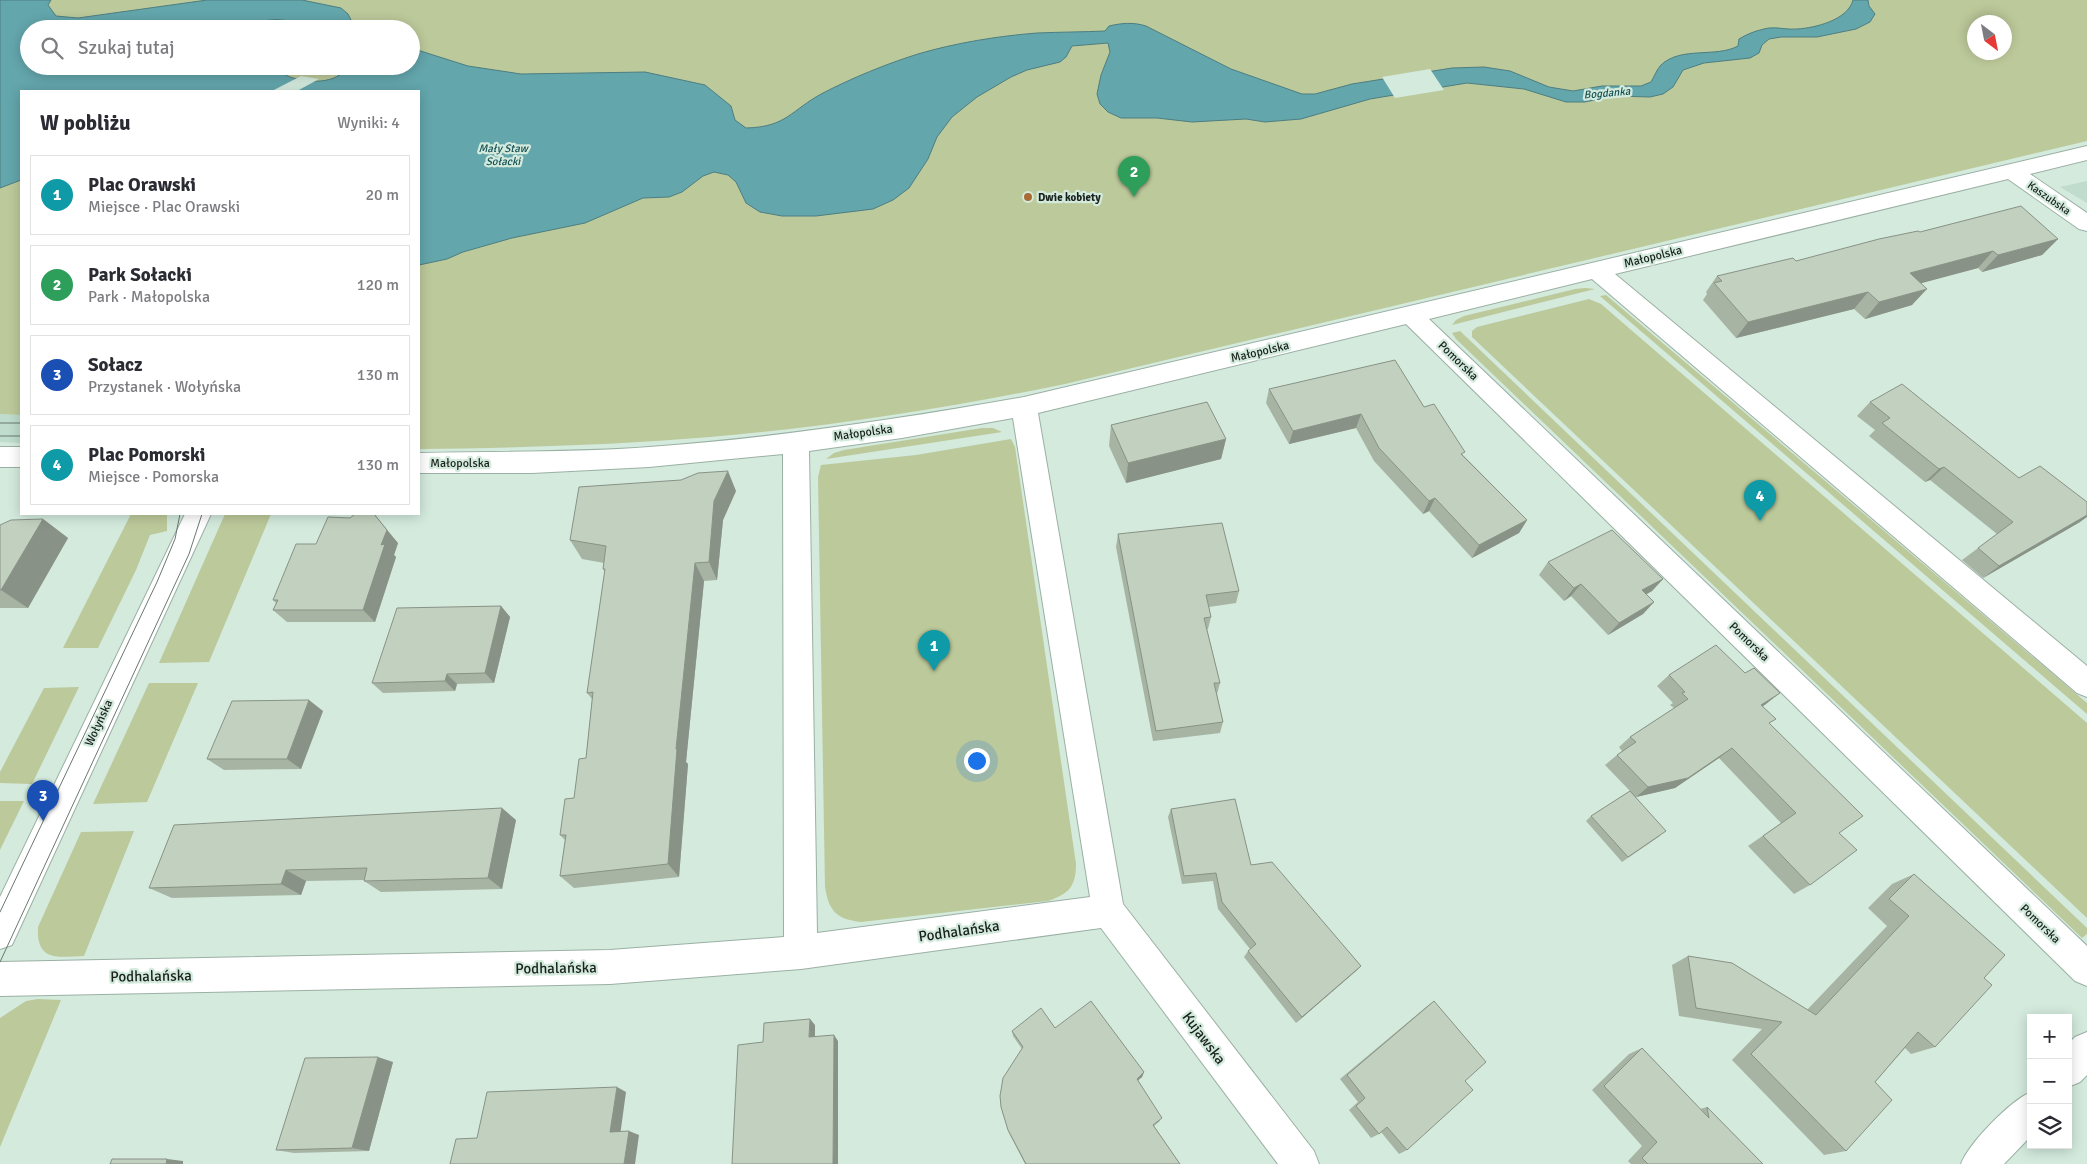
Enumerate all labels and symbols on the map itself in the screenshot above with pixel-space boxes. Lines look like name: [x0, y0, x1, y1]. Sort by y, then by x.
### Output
north arrow: [1967, 15, 2012, 60]
water label: Bogdanka: [1583, 84, 1631, 102]
water label: Mały Staw Sołacki: [478, 142, 530, 168]
pin: 2: [1118, 156, 1150, 197]
street label: Kaszubska: [2025, 178, 2073, 218]
marker: Dwie kobiety: [1022, 191, 1034, 203]
place label: Dwie kobiety: [1038, 191, 1101, 204]
street label: Małopolska: [1622, 243, 1684, 271]
street label: Małopolska: [1229, 338, 1291, 366]
street label: Pomorska: [1435, 338, 1481, 384]
street label: Małopolska: [832, 421, 894, 445]
street label: Małopolska: [430, 456, 490, 471]
pin: 4: [1744, 480, 1776, 521]
street label: Pomorska: [1726, 619, 1772, 665]
pin: 1: [918, 630, 950, 671]
street label: Wołyńska: [82, 697, 116, 749]
your location: [964, 748, 990, 774]
pin: 3: [27, 780, 59, 821]
street label: Pomorska: [2017, 901, 2063, 947]
street label: Podhalańska: [917, 916, 1001, 946]
street label: Podhalańska: [515, 958, 597, 978]
street label: Podhalańska: [110, 966, 192, 986]
street label: Kujawska: [1178, 1008, 1230, 1068]

